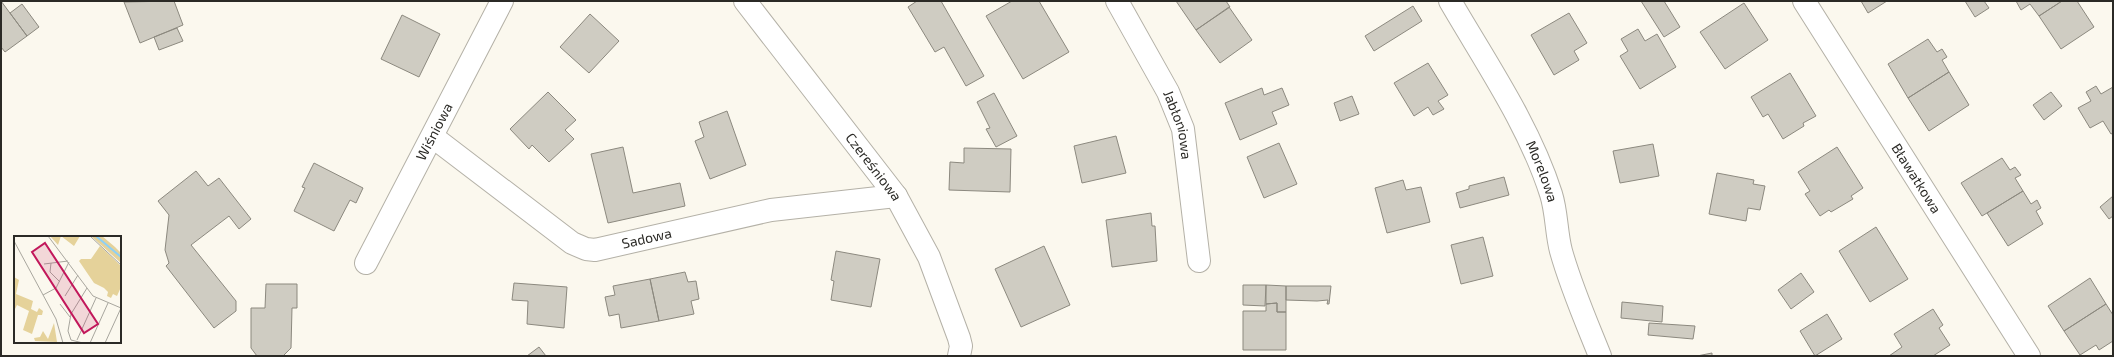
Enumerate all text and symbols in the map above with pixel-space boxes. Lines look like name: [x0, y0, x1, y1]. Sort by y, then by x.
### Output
street label: Jabłoniowa: [1160, 88, 1196, 160]
street label: Wiśniowa: [412, 100, 456, 163]
street label: Czereśniowa: [842, 129, 906, 203]
street label: Morelowa: [1523, 138, 1562, 204]
street label: Bławatkowa: [1888, 140, 1945, 216]
street label: Sadowa: [620, 224, 673, 252]
inset map: [14, 236, 121, 343]

